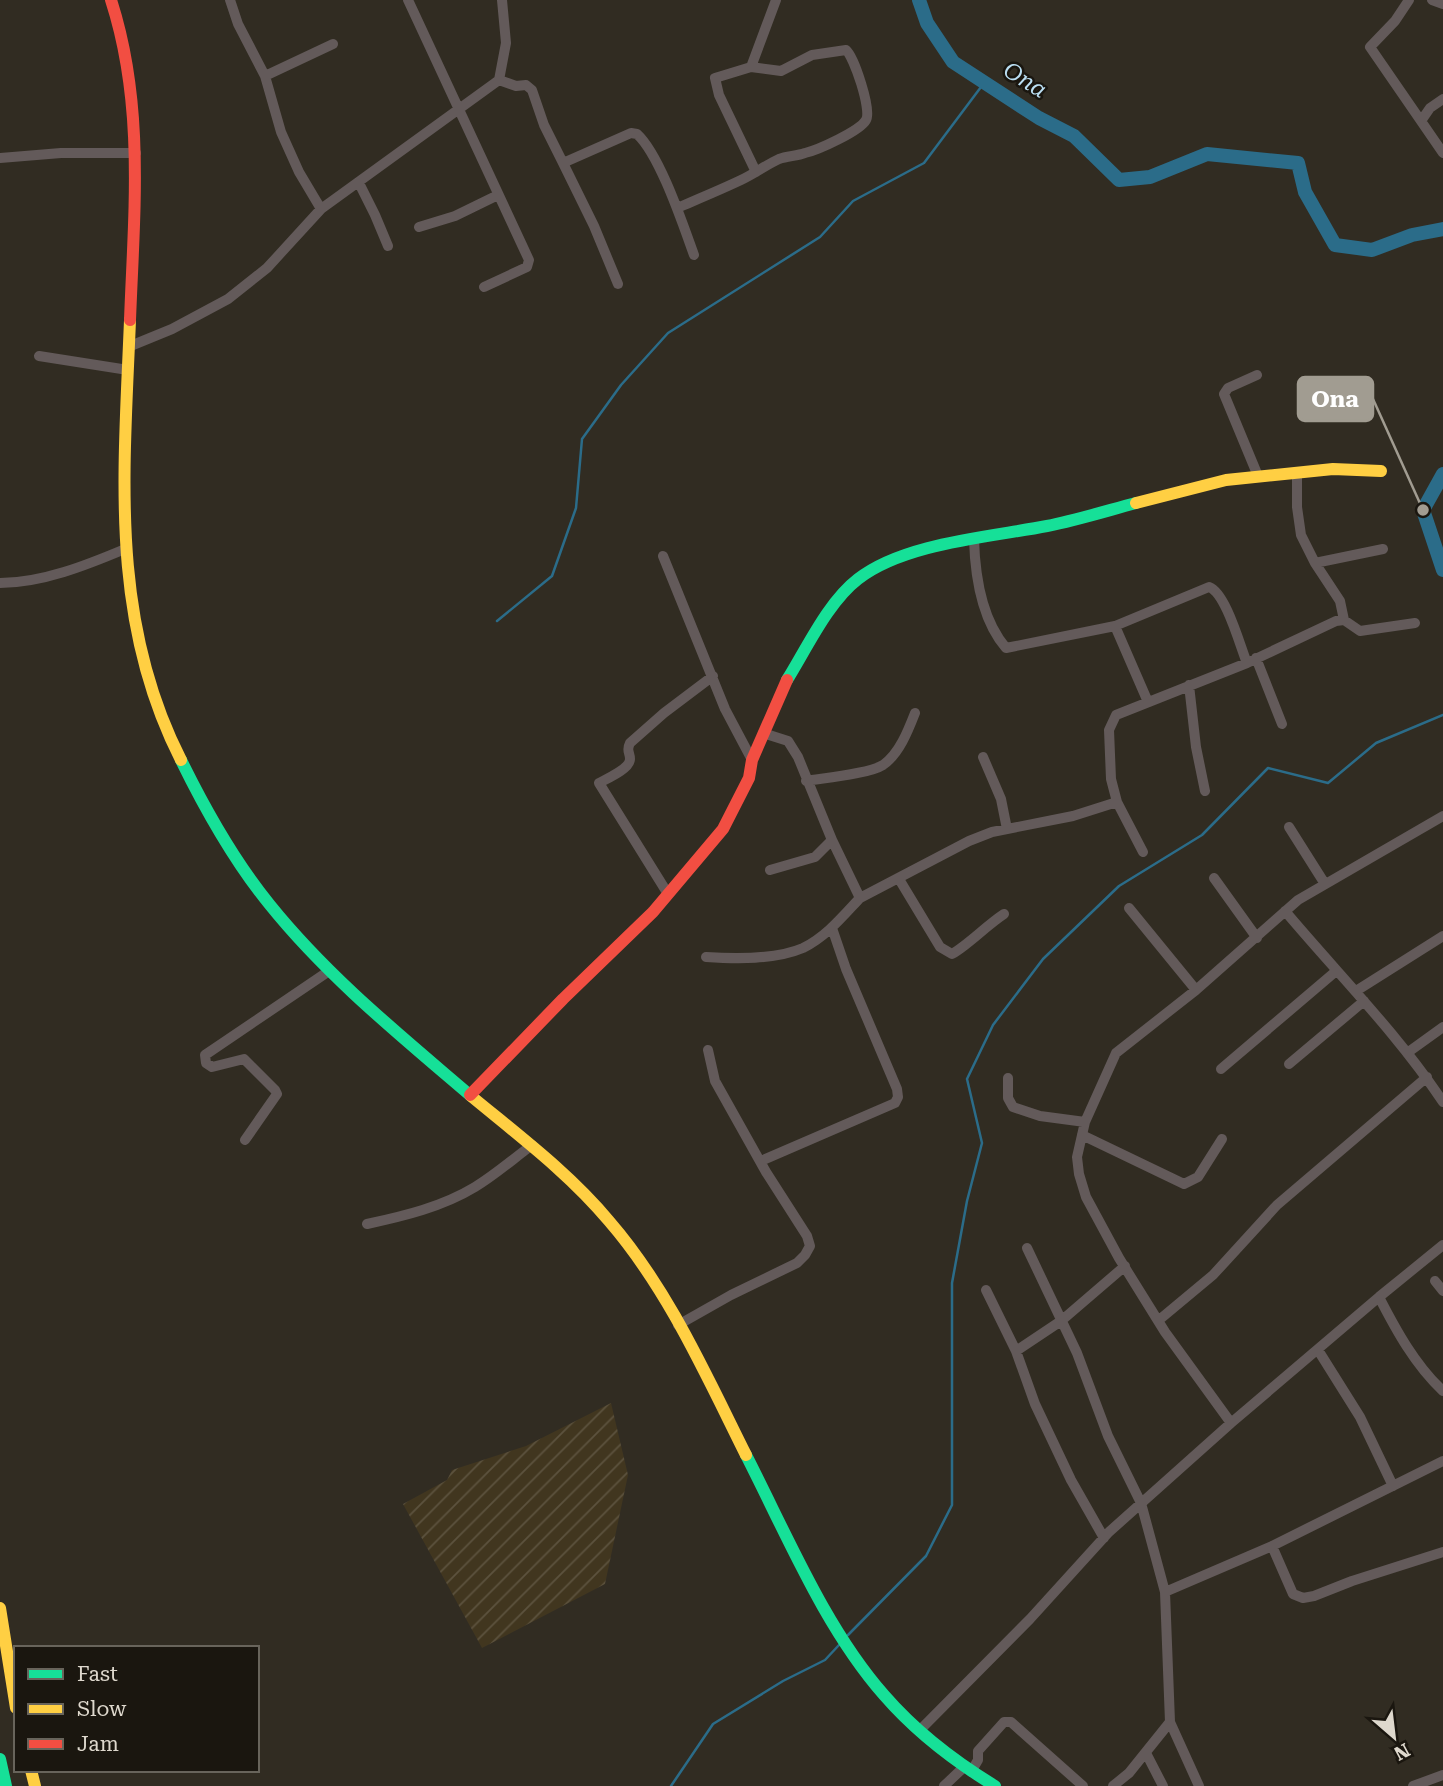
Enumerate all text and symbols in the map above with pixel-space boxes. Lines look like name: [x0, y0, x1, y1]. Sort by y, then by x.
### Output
water label: Ona: [998, 56, 1052, 104]
callout: Ona: [1298, 377, 1373, 421]
text: Ona: [1311, 386, 1359, 413]
legend: [14, 1646, 259, 1772]
text: Fast: [77, 1662, 118, 1686]
text: Slow: [77, 1697, 127, 1721]
north arrow: [1359, 1702, 1429, 1772]
text: Jam: [77, 1732, 119, 1756]
text: N: [1390, 1738, 1414, 1765]

